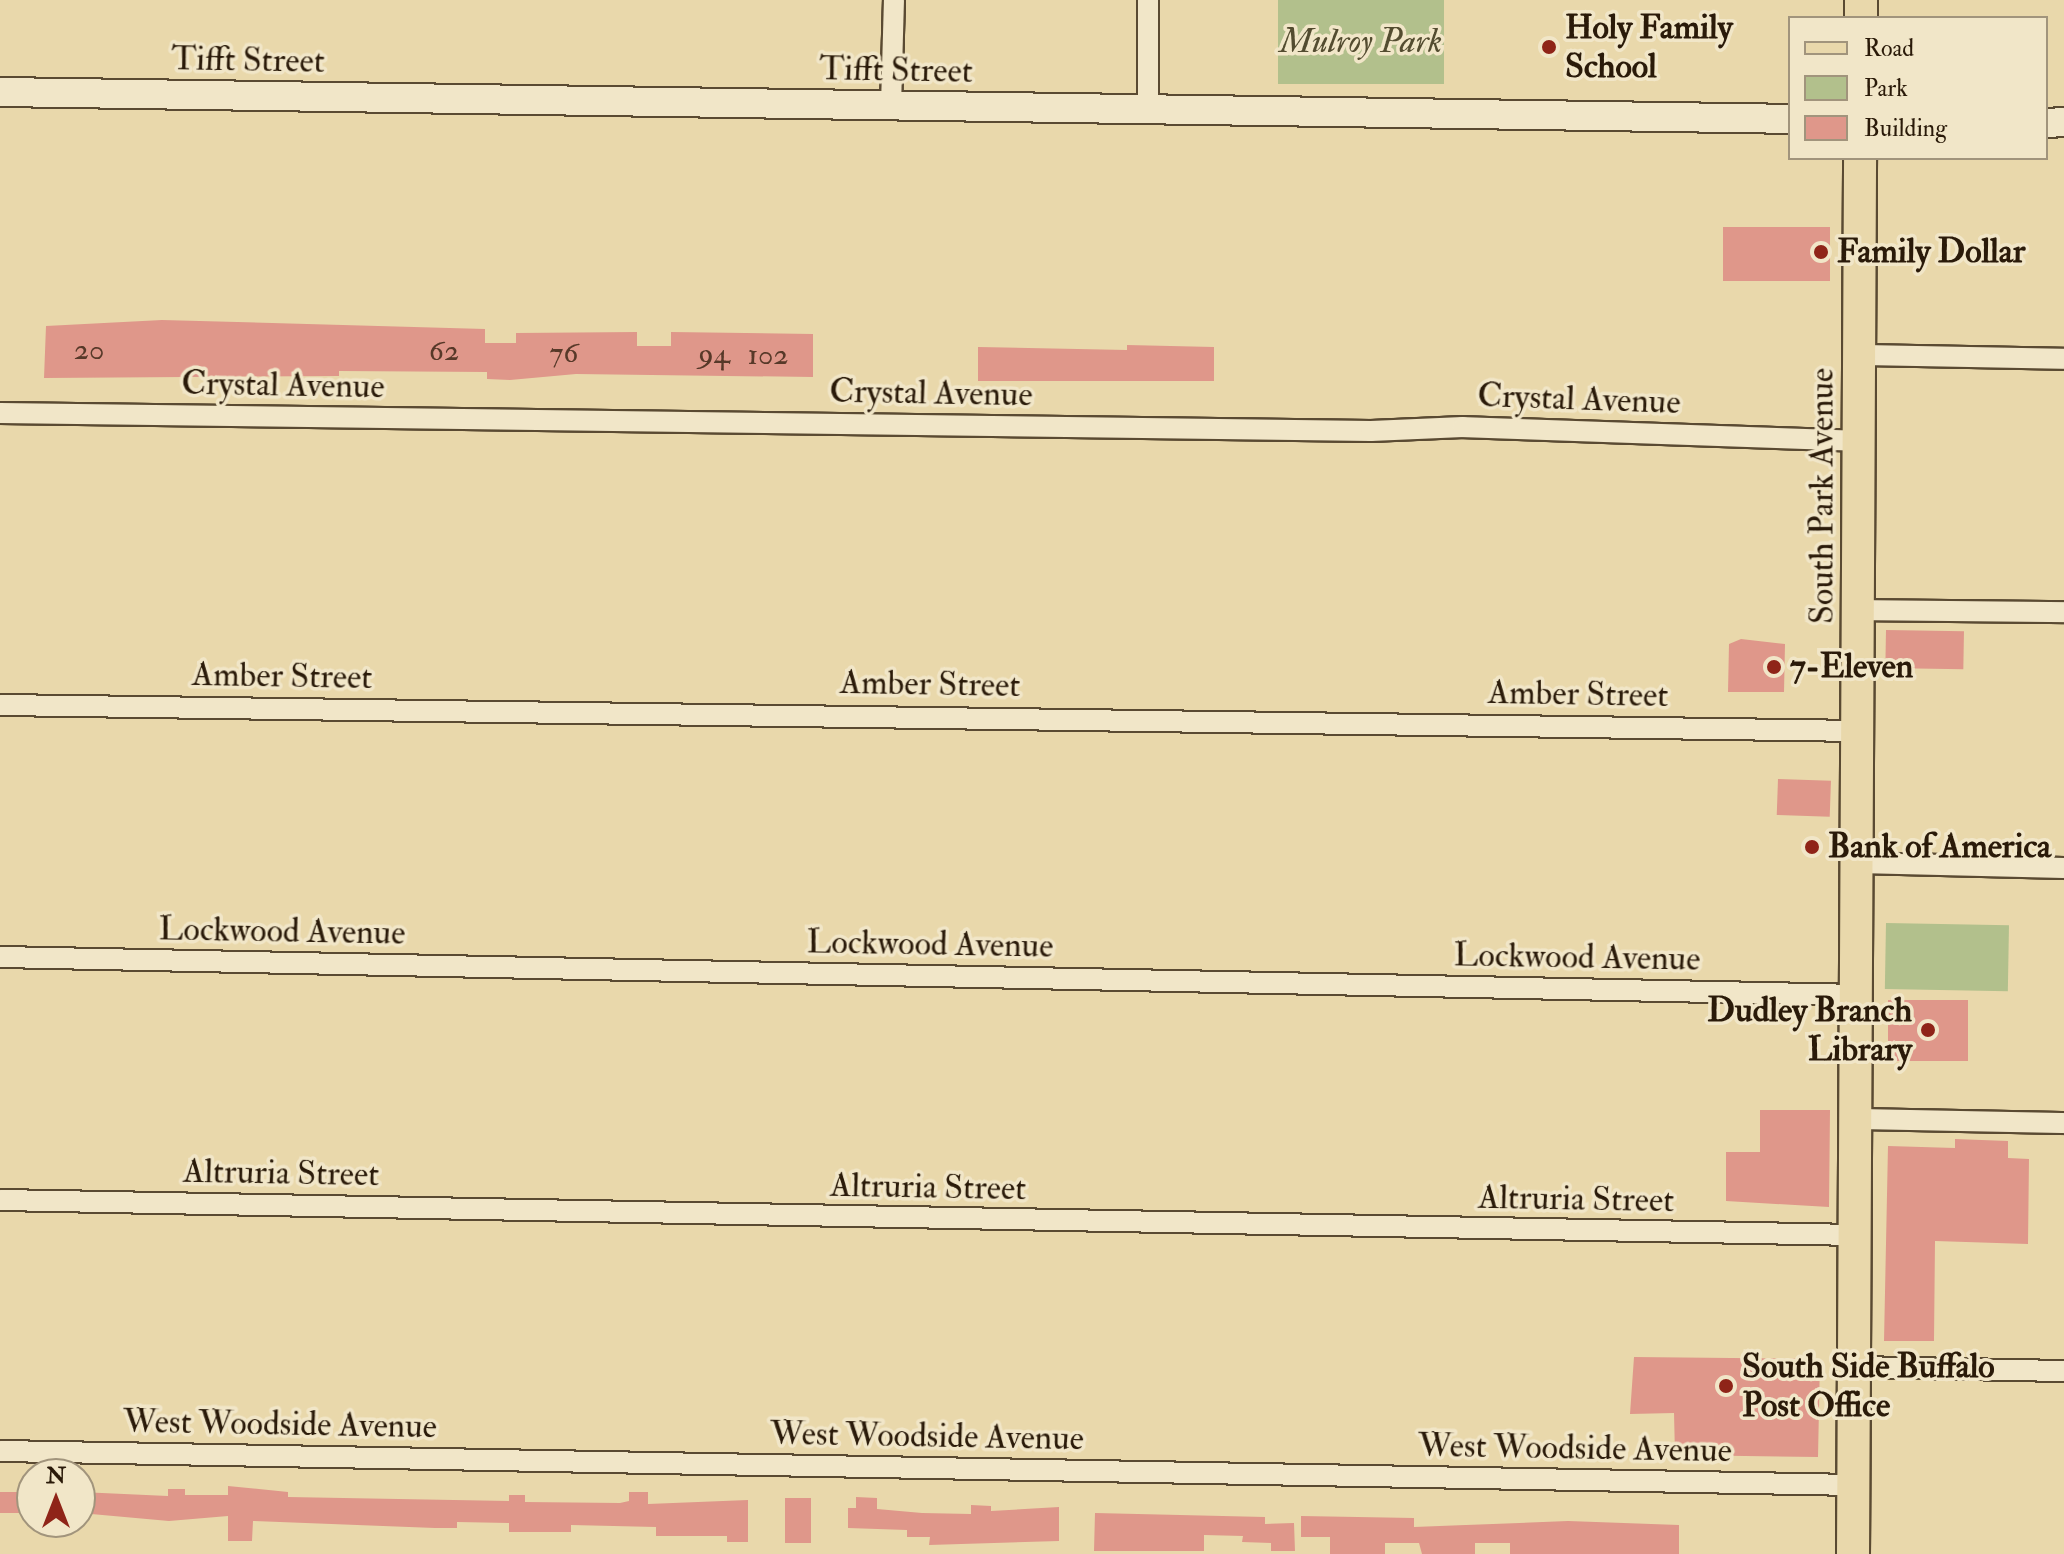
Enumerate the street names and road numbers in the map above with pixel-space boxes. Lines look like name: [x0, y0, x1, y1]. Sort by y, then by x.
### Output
street label: Tifft Street: [171, 38, 325, 82]
street label: Tifft Street: [819, 48, 973, 92]
street label: Crystal Avenue: [181, 363, 385, 407]
street label: South Park Avenue: [1802, 368, 1842, 624]
street label: Crystal Avenue: [829, 371, 1033, 415]
street label: Crystal Avenue: [1477, 375, 1681, 423]
street label: Amber Street: [191, 654, 373, 698]
street label: Amber Street: [839, 662, 1021, 706]
street label: Amber Street: [1487, 672, 1669, 716]
street label: Lockwood Avenue: [158, 908, 406, 954]
street label: Lockwood Avenue: [806, 921, 1054, 967]
street label: Lockwood Avenue: [1453, 934, 1701, 980]
street label: Altruria Street: [183, 1151, 379, 1195]
street label: Altruria Street: [830, 1165, 1026, 1209]
street label: Altruria Street: [1478, 1177, 1674, 1221]
street label: West Woodside Avenue: [123, 1401, 437, 1447]
street label: West Woodside Avenue: [770, 1413, 1084, 1459]
street label: West Woodside Avenue: [1418, 1425, 1732, 1471]

